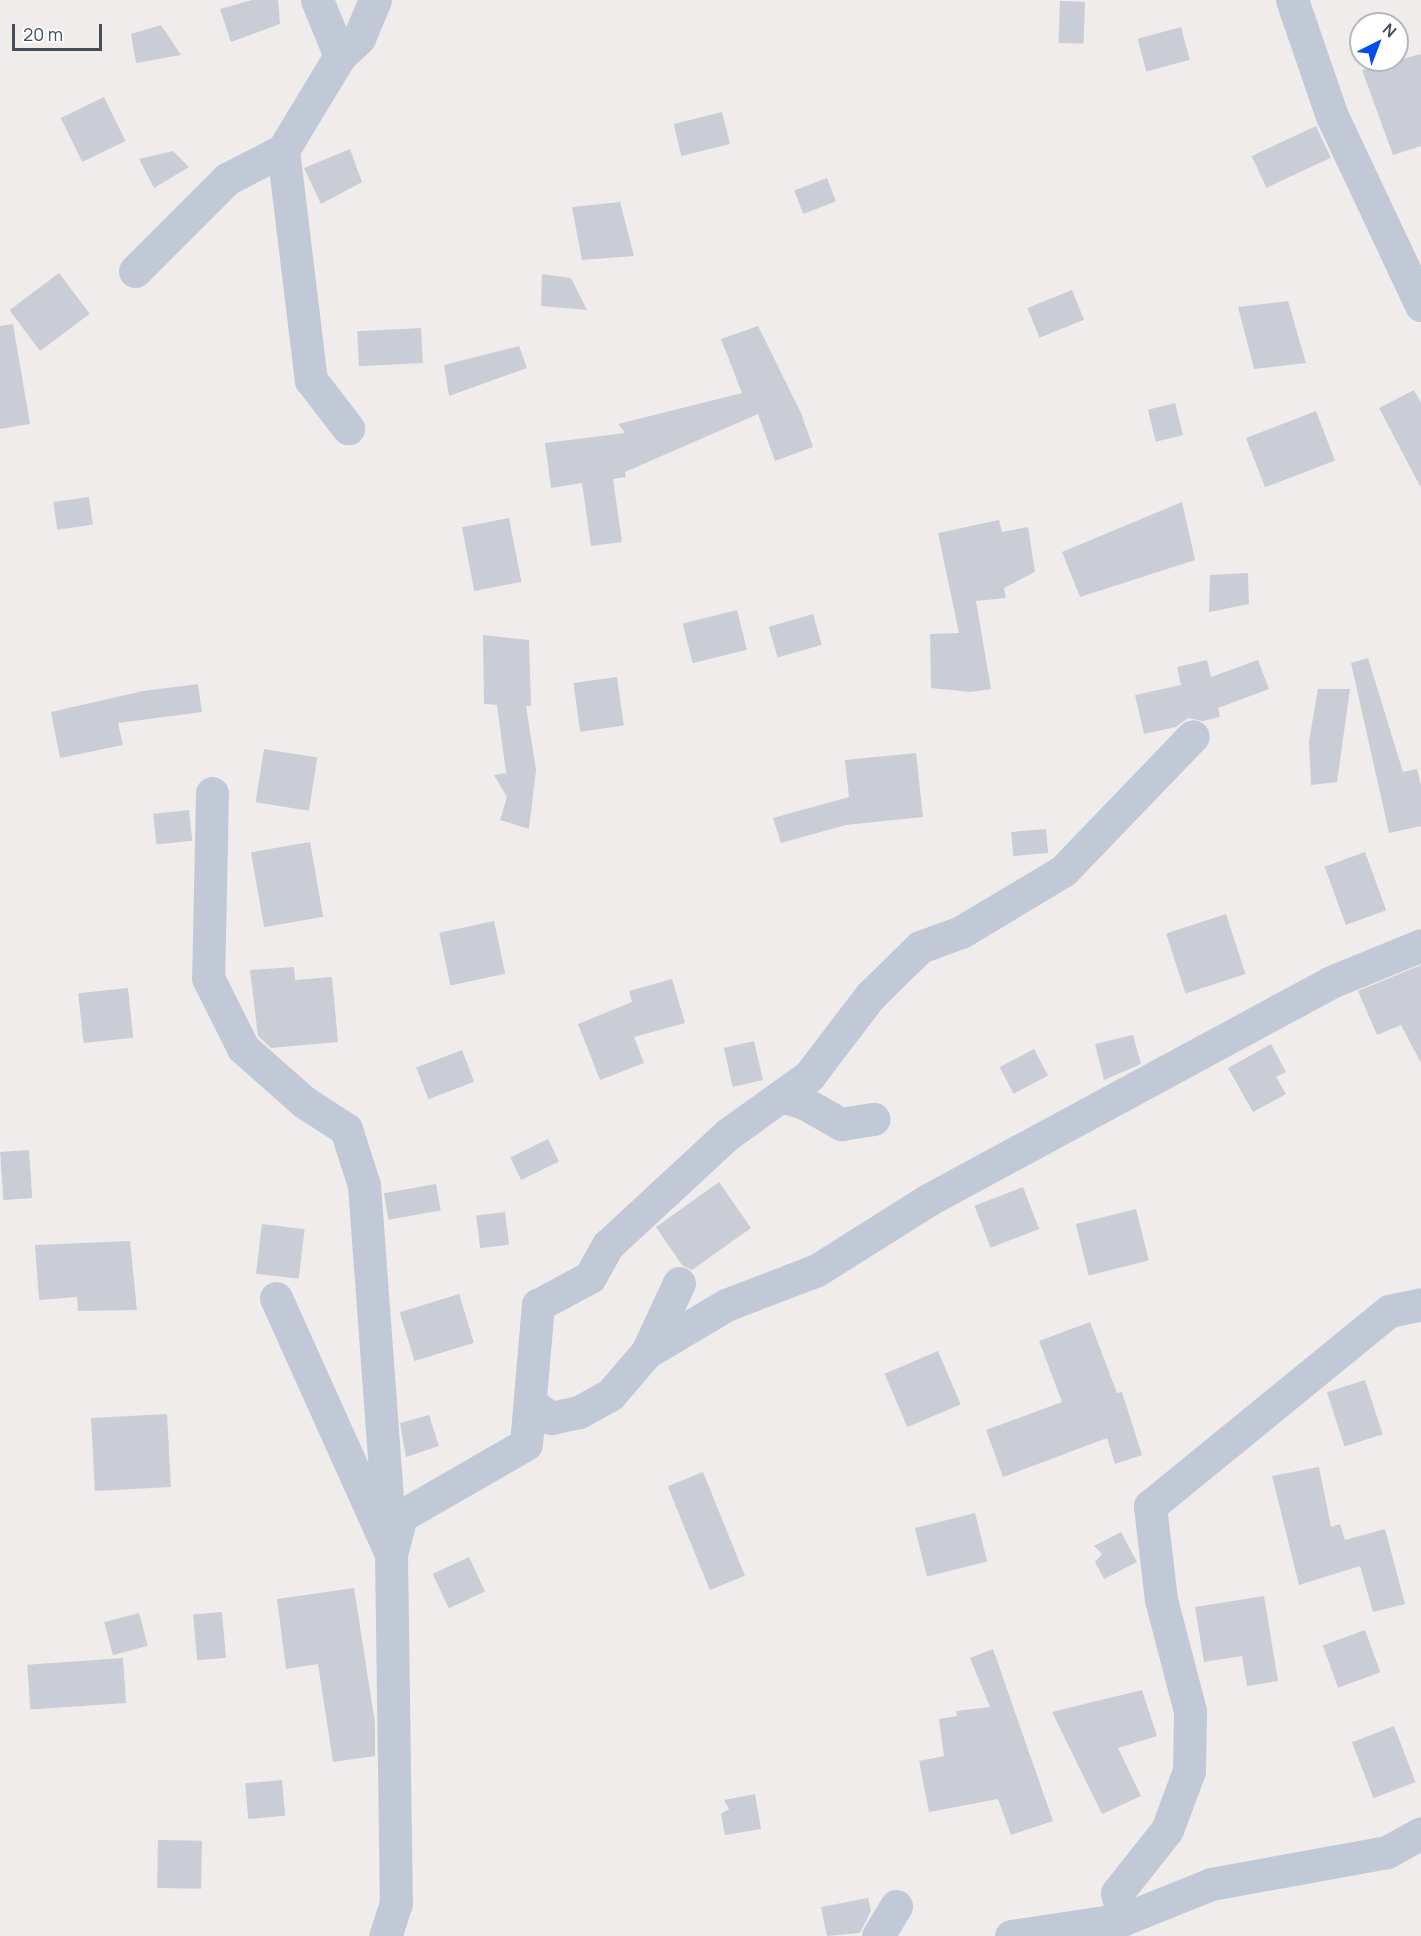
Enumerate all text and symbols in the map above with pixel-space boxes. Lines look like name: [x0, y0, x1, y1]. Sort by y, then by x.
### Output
scale bar: [15, 12, 105, 50]
north arrow: [1349, 12, 1409, 72]
text: N: [1378, 18, 1401, 42]
text: 20 m: [23, 22, 63, 46]

